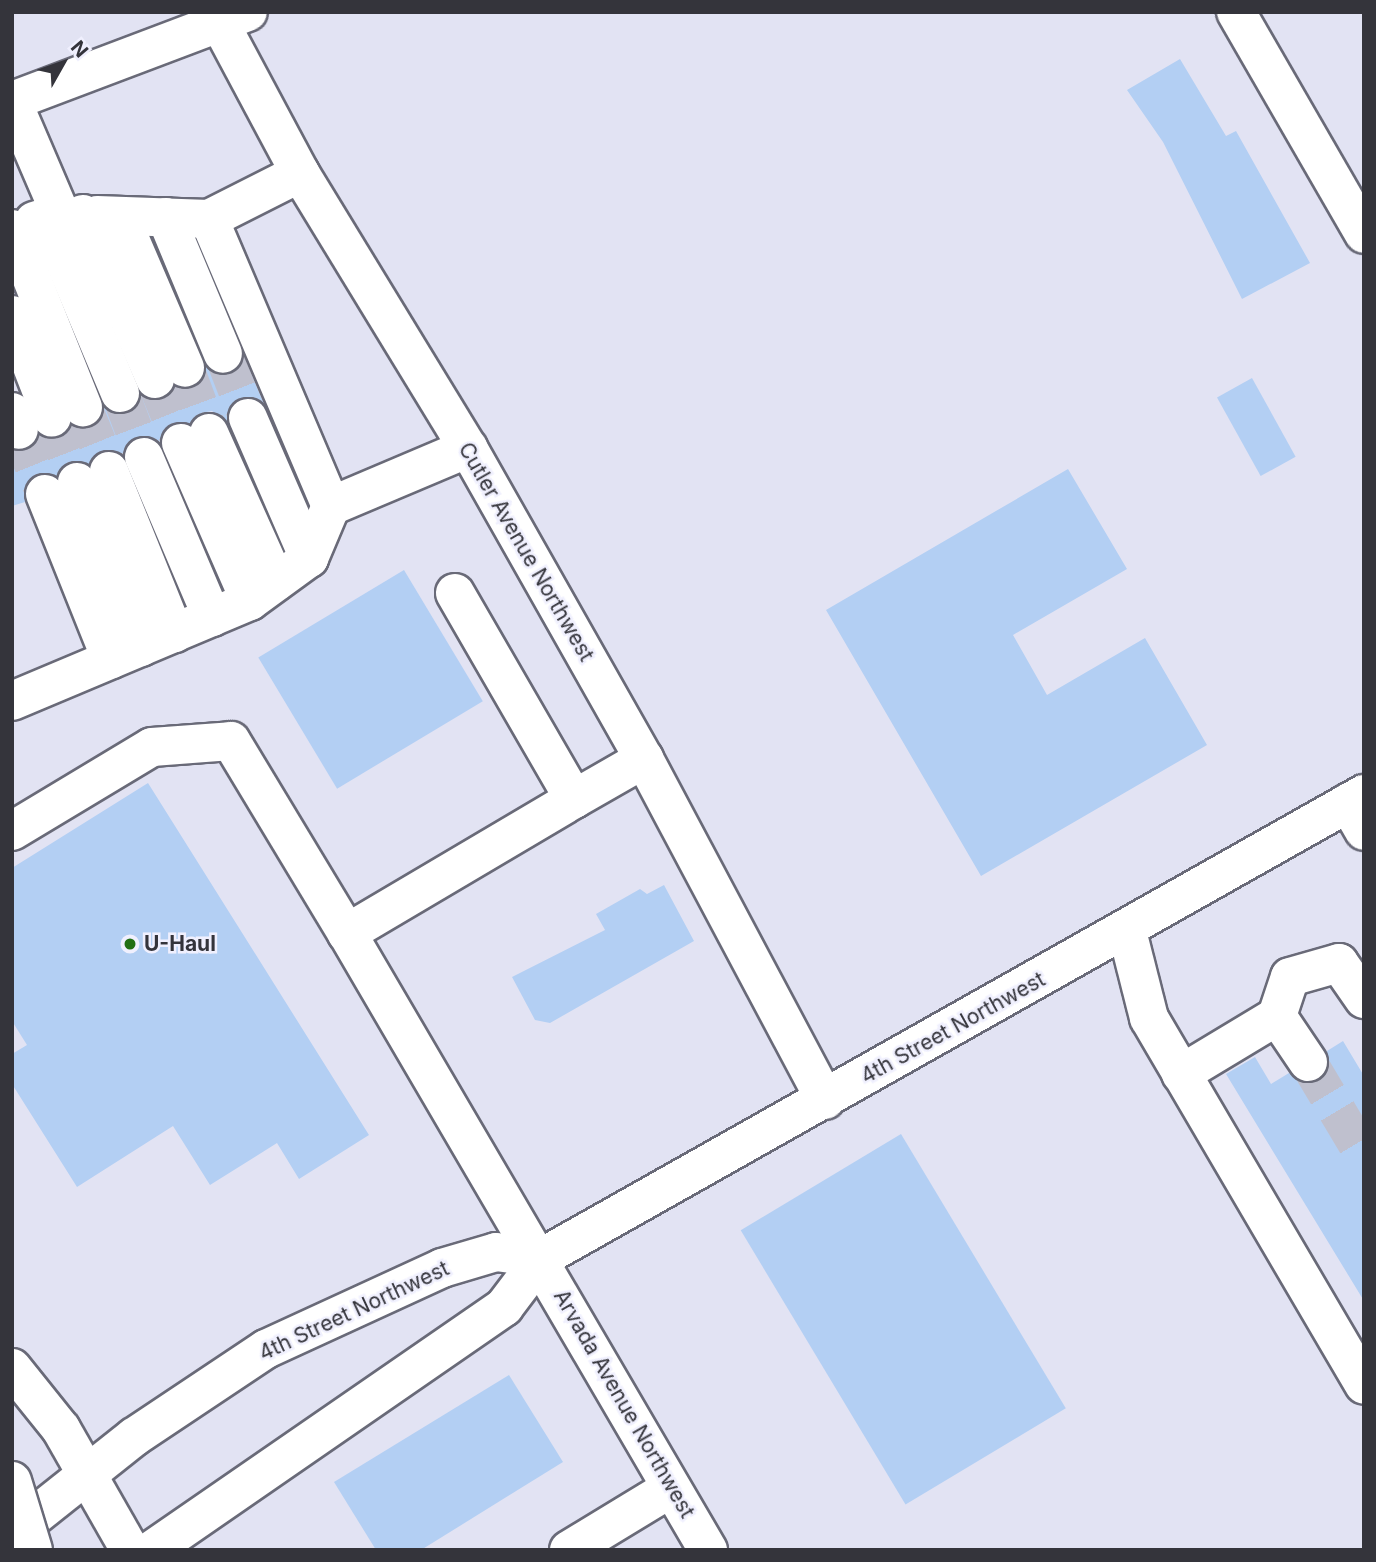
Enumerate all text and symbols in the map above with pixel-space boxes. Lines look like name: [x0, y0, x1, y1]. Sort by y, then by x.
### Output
north arrow: [28, 28, 98, 98]
text: N: [66, 36, 93, 62]
street label: Cutler Avenue Northwest: [453, 438, 599, 666]
place label: U-Haul: [144, 931, 216, 957]
marker: U-Haul: [122, 936, 138, 952]
street label: 4th Street Northwest: [856, 967, 1050, 1089]
street label: 4th Street Northwest: [255, 1256, 453, 1366]
street label: Arvada Avenue Northwest: [548, 1285, 700, 1523]

